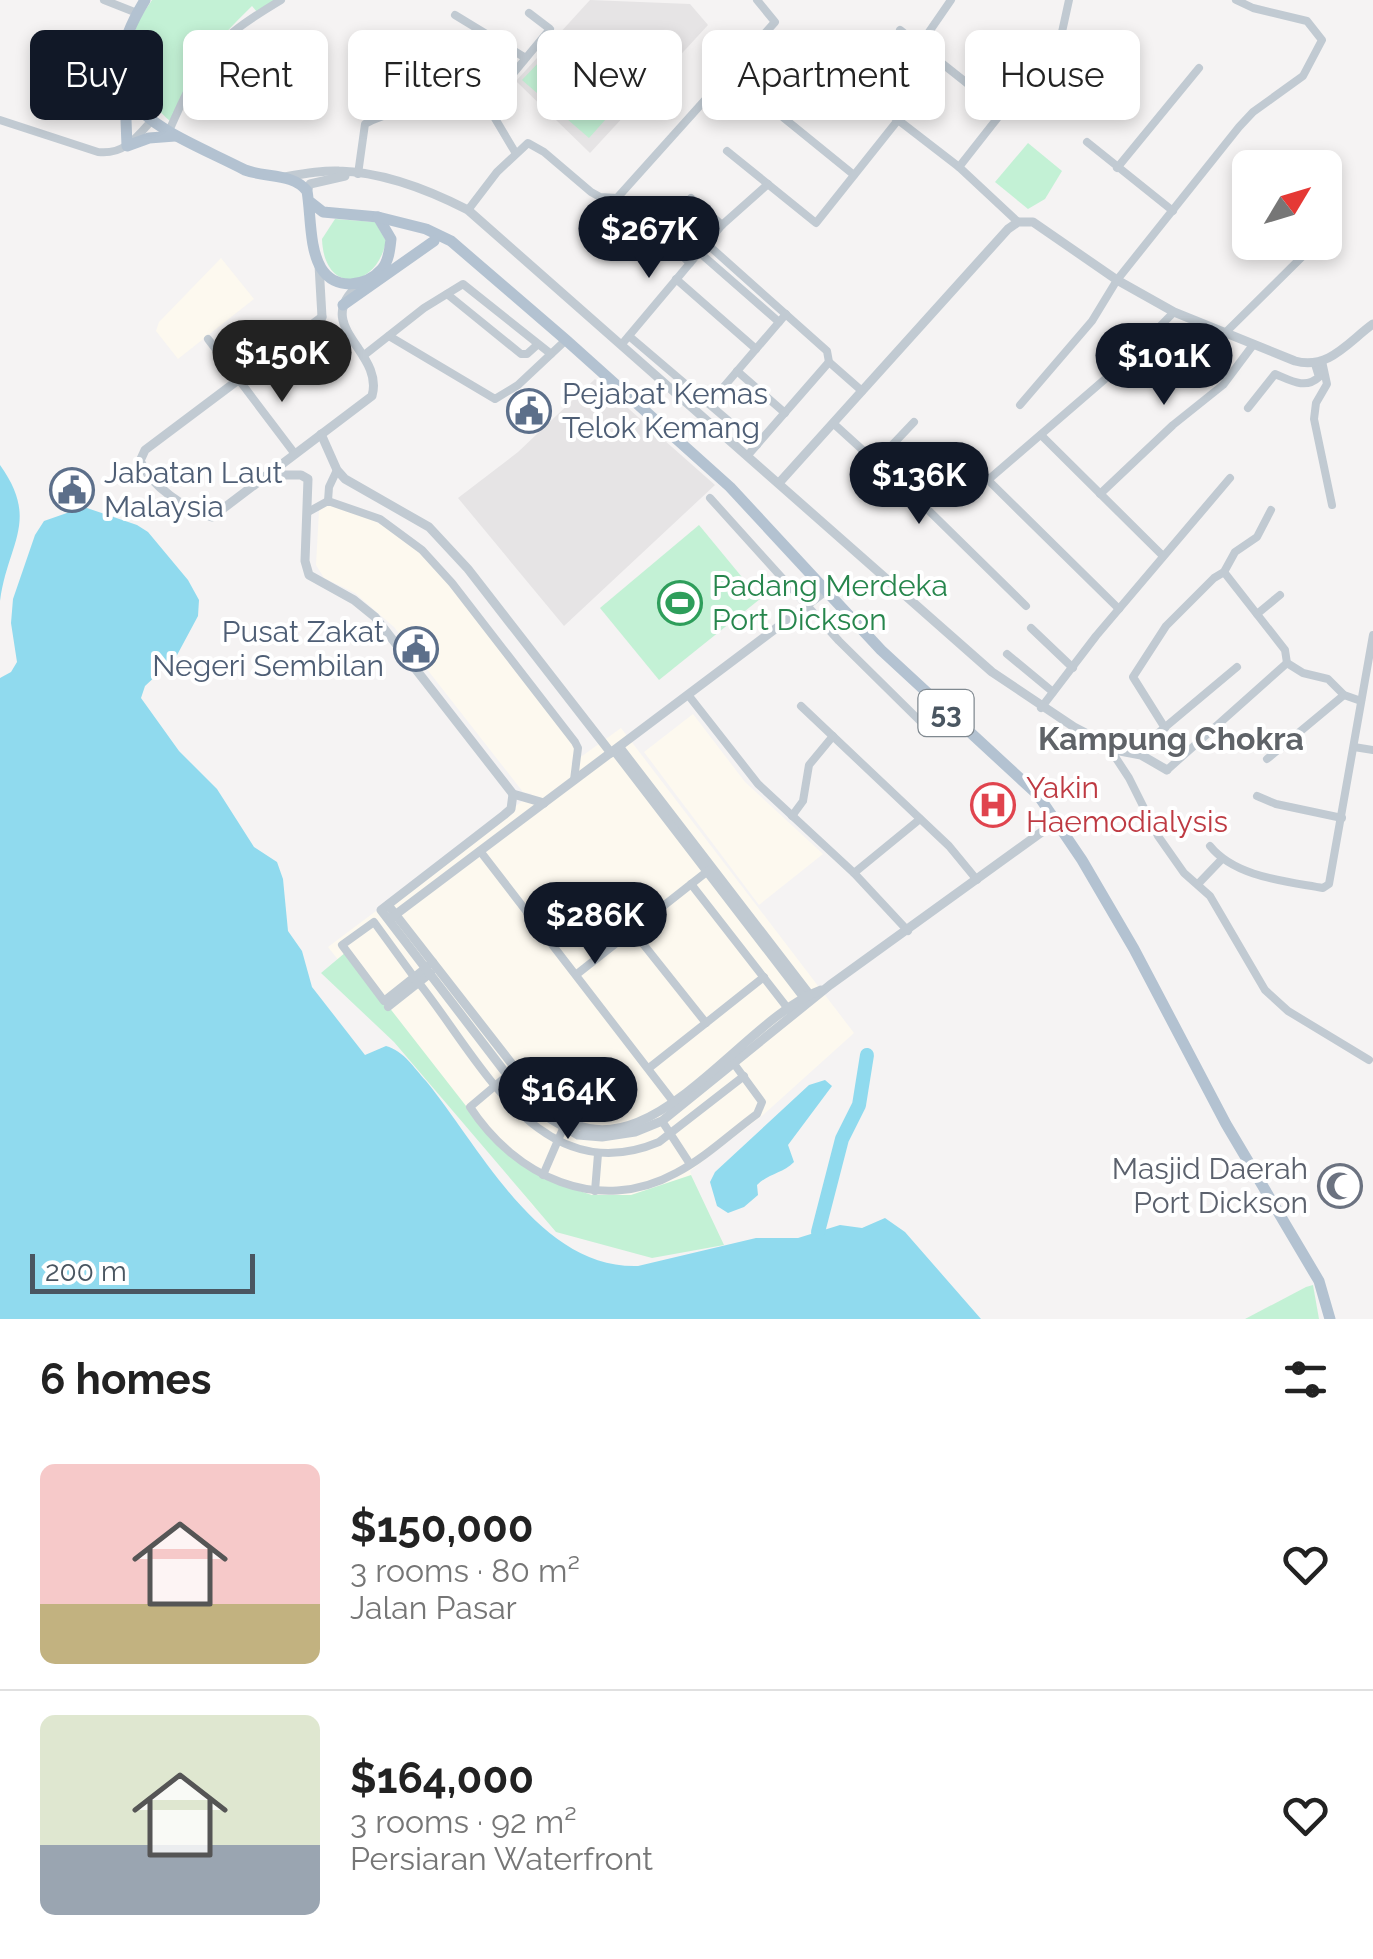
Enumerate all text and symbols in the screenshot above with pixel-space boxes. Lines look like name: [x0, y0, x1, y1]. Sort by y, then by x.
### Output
chip: Buy: [30, 30, 163, 120]
chip: Rent: [183, 30, 328, 120]
chip: Filters: [348, 30, 517, 120]
chip: New: [537, 30, 682, 120]
chip: Apartment: [702, 30, 945, 120]
chip: House: [965, 30, 1140, 120]
north arrow: [1232, 150, 1342, 260]
map controls: [1232, 150, 1342, 260]
pin: $267K: [579, 196, 719, 281]
text: $267K: [600, 210, 698, 247]
pin: $150K: [212, 320, 352, 405]
pin: $101K: [1094, 323, 1234, 408]
text: $150K: [235, 334, 329, 371]
text: $101K: [1118, 337, 1210, 374]
place label: Pejabat Kemas Telok Kemang: [562, 376, 768, 445]
public building icon: Pejabat Kemas Telok Kemang: [506, 388, 552, 434]
pin: $136K: [849, 442, 989, 527]
place label: Jabatan Laut Malaysia: [104, 455, 283, 524]
text: $136K: [872, 456, 966, 493]
public building icon: Jabatan Laut Malaysia: [49, 467, 95, 513]
place label: Padang Merdeka Port Dickson: [712, 568, 948, 637]
sports icon: Padang Merdeka Port Dickson: [657, 580, 703, 626]
place label: Pusat Zakat Negeri Sembilan: [152, 614, 384, 683]
public building icon: Pusat Zakat Negeri Sembilan: [393, 626, 439, 672]
road number: 53: [918, 690, 974, 736]
district label: Kampung Chokra: [1038, 720, 1304, 757]
place label: Yakin Haemodialysis: [1026, 770, 1228, 839]
hospital icon: Yakin Haemodialysis: [970, 782, 1016, 828]
pin: $286K: [525, 882, 665, 967]
text: $286K: [546, 896, 644, 933]
pin: $164K: [498, 1057, 638, 1142]
text: $164K: [520, 1071, 616, 1108]
place label: Masjid Daerah Port Dickson: [1112, 1151, 1308, 1220]
mosque icon: Masjid Daerah Port Dickson: [1317, 1163, 1363, 1209]
scale bar: [30, 1249, 255, 1294]
text: 200 m: [45, 1255, 127, 1288]
icon: filters: [1278, 1352, 1333, 1407]
text: 6 homes: [40, 1355, 211, 1404]
text: $150,000: [350, 1503, 534, 1552]
icon: home: [120, 1504, 240, 1624]
icon: heart: [1278, 1537, 1333, 1592]
text: 3 rooms · 80 m²: [350, 1552, 580, 1589]
text: Jalan Pasar: [350, 1589, 517, 1626]
text: $164,000: [350, 1754, 534, 1803]
icon: home: [120, 1755, 240, 1875]
icon: heart: [1278, 1788, 1333, 1843]
text: 3 rooms · 92 m²: [350, 1803, 577, 1840]
text: Persiaran Waterfront: [350, 1840, 653, 1877]

